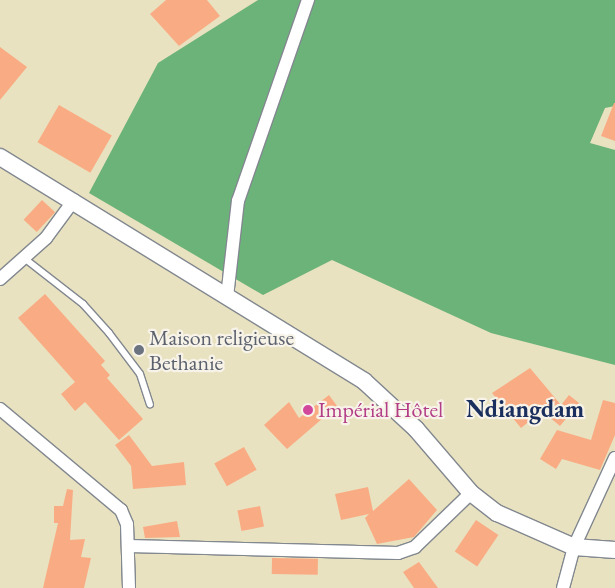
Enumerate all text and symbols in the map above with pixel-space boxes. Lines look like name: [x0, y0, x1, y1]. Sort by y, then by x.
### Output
place label: Maison religieuse Bethanie: [149, 324, 294, 376]
marker: Maison religieuse Bethanie: [133, 344, 145, 356]
district label: Ndiangdam: [466, 395, 584, 423]
place label: Impérial Hôtel: [318, 397, 443, 423]
marker: Impérial Hôtel: [302, 404, 314, 416]

